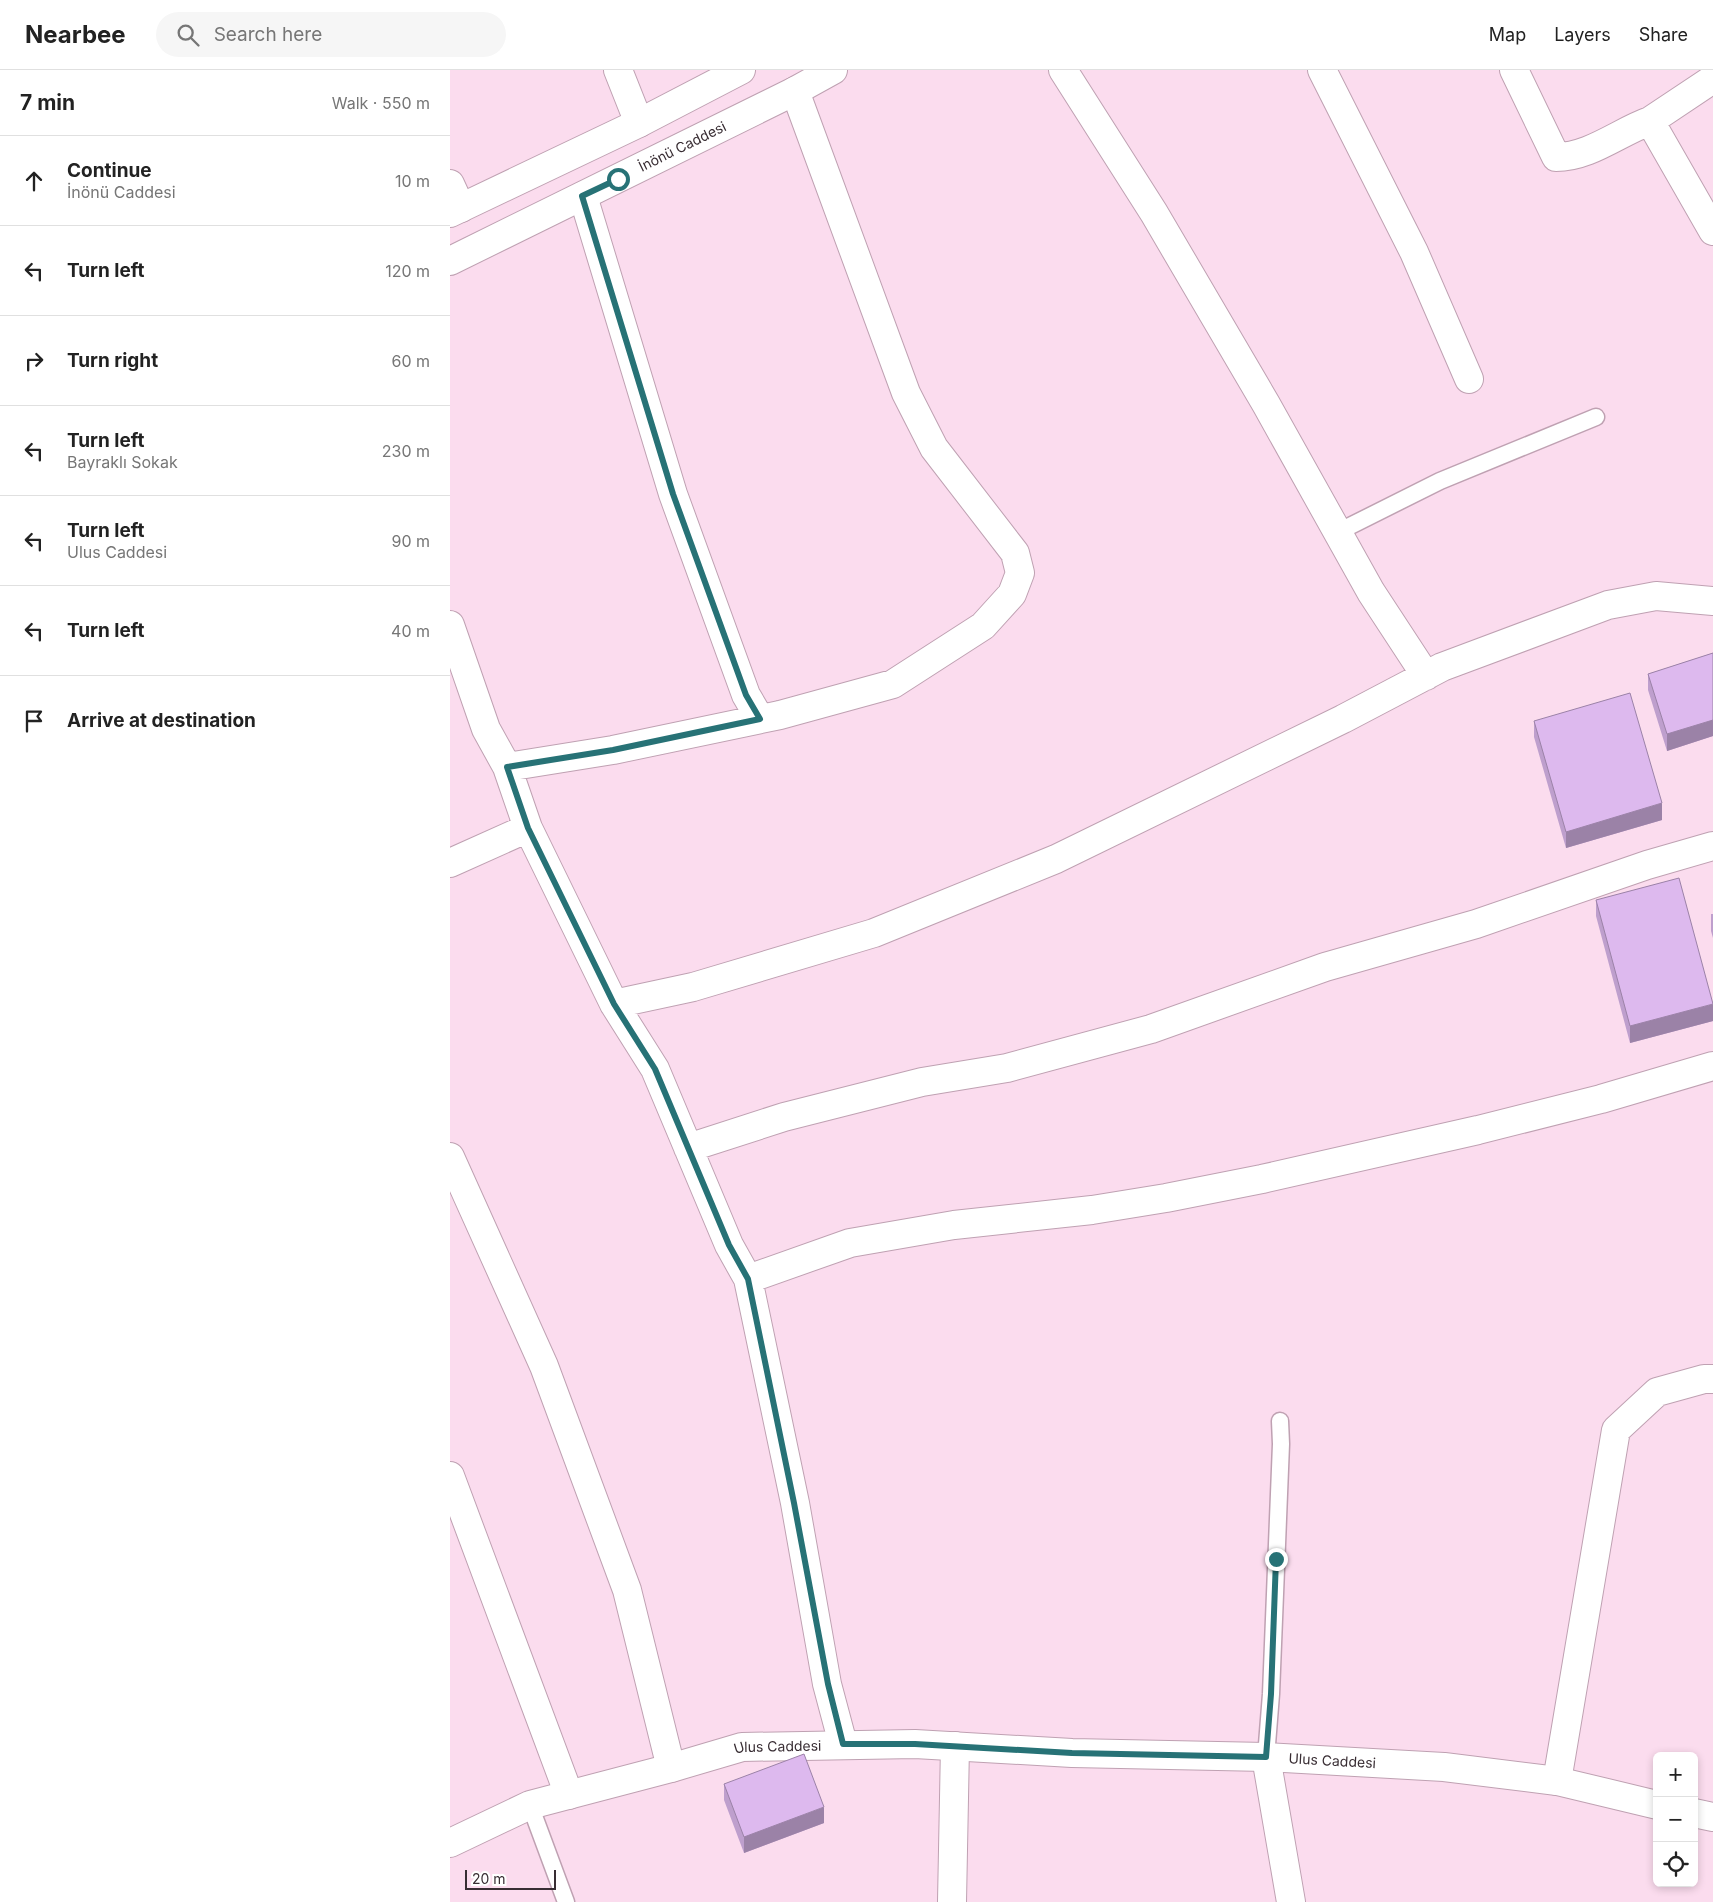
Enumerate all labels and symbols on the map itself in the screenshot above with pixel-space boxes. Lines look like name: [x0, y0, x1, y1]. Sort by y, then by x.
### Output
street label: İnönü Caddesi: [636, 117, 729, 175]
route start: [607, 168, 630, 191]
route end: [1265, 1548, 1288, 1571]
street label: Ulus Caddesi: [732, 1737, 822, 1757]
street label: Ulus Caddesi: [1288, 1749, 1376, 1771]
scale bar: [465, 1867, 556, 1890]

